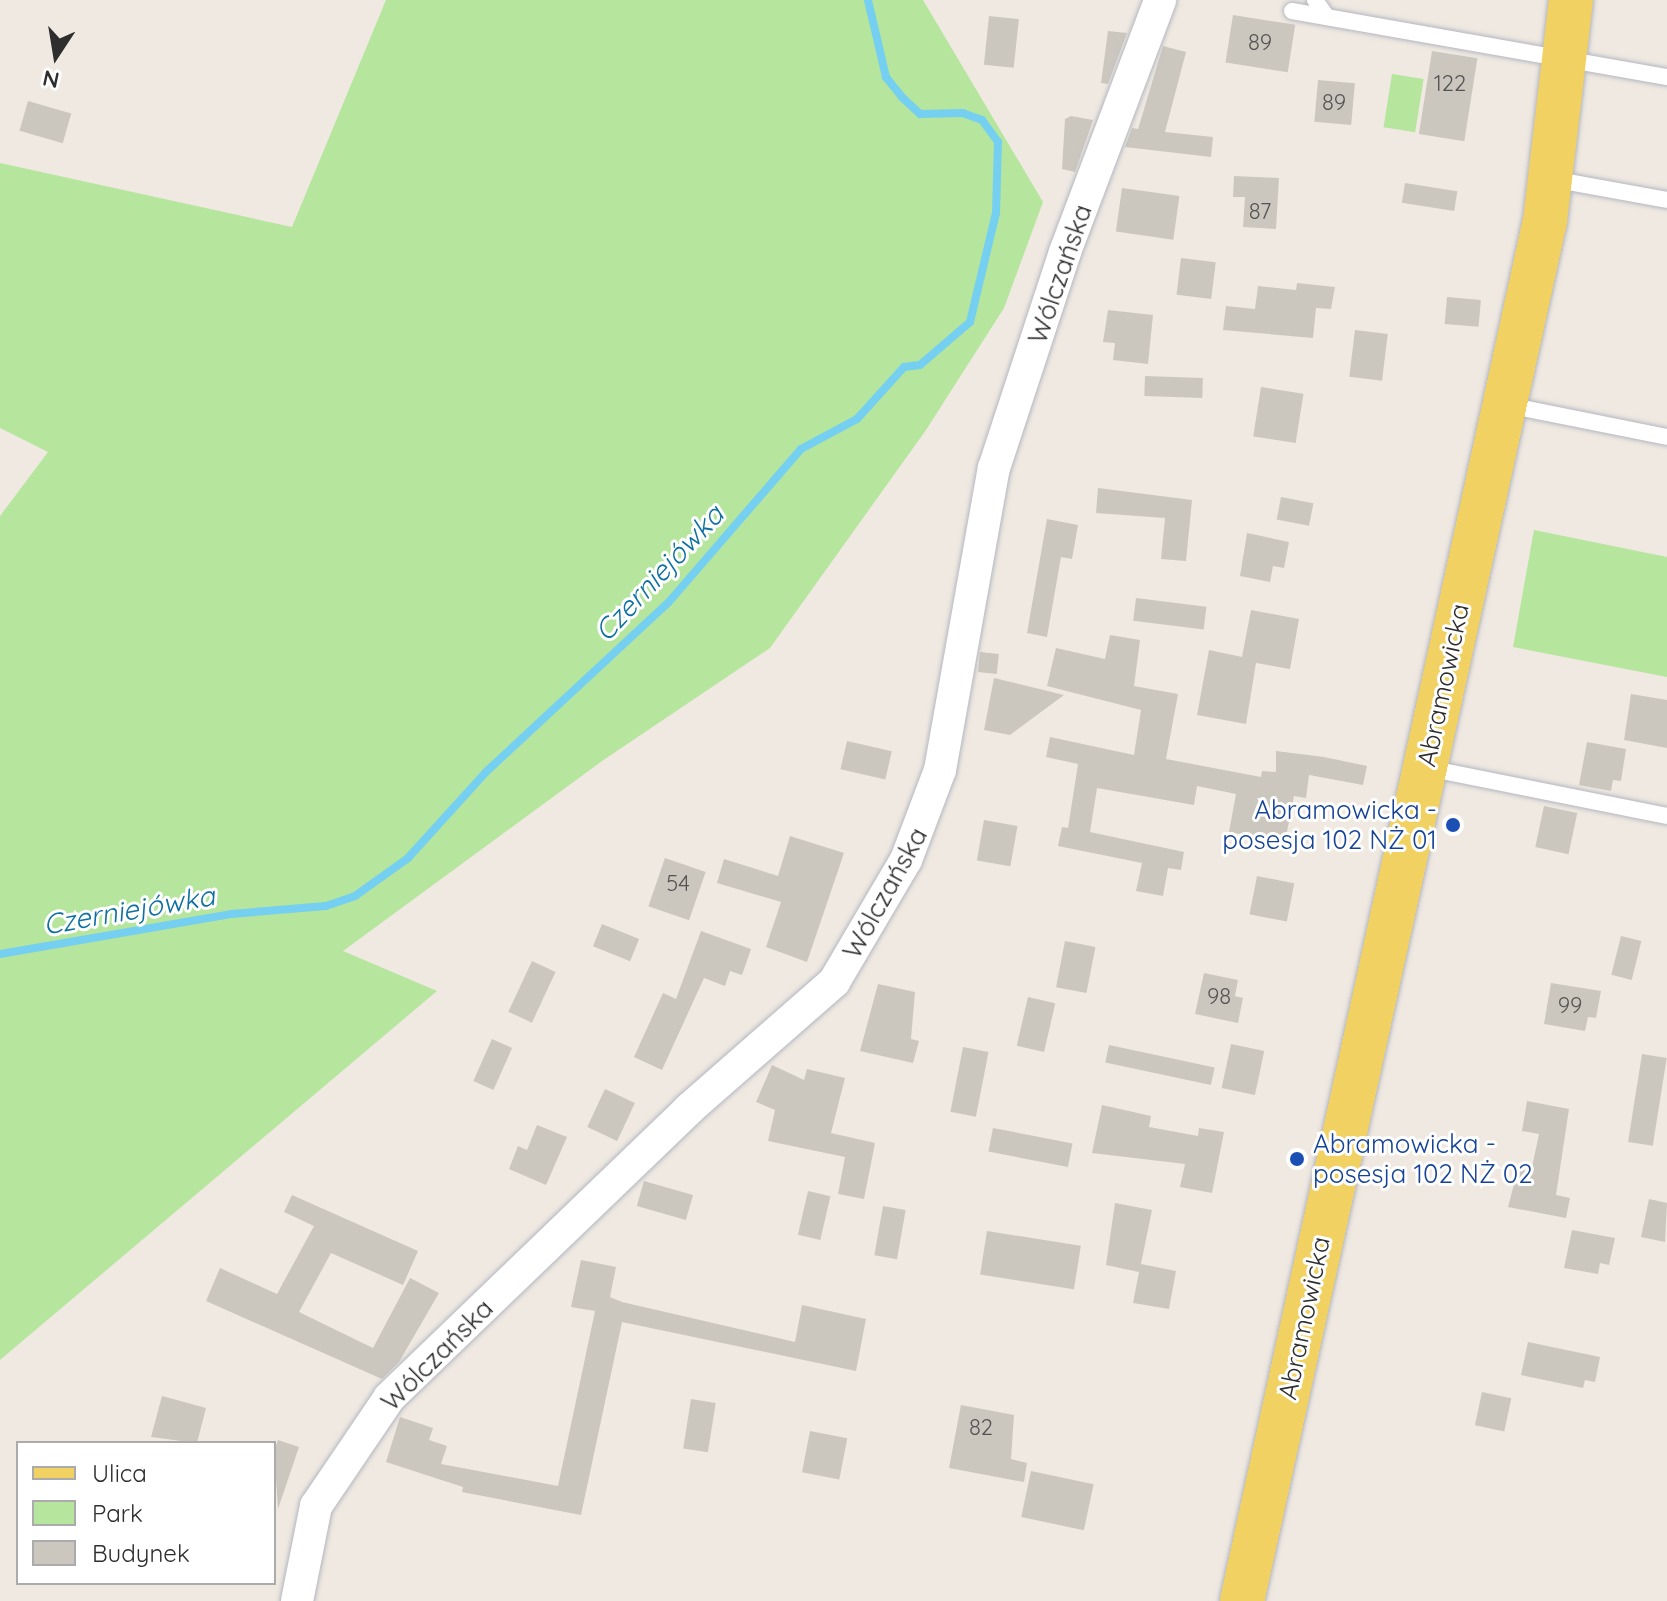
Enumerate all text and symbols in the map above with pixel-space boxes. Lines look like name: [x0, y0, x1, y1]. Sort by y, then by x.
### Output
north arrow: [16, 16, 96, 96]
house number: 89: [1248, 30, 1272, 56]
text: N: [40, 64, 62, 95]
house number: 122: [1434, 71, 1466, 97]
house number: 89: [1322, 90, 1346, 116]
house number: 87: [1249, 199, 1271, 225]
street label: Wólczańska: [1022, 200, 1098, 348]
water label: Czerniejówka: [588, 498, 730, 648]
street label: Abramowicka: [1411, 601, 1475, 769]
place label: Abramowicka - posesja 102 NŻ 01: [1222, 794, 1437, 856]
marker: Abramowicka - posesja 102 NŻ 01: [1444, 816, 1462, 834]
street label: Wólczańska: [836, 822, 934, 964]
house number: 54: [666, 871, 690, 897]
water label: Czerniejówka: [41, 878, 217, 942]
house number: 98: [1207, 984, 1231, 1010]
house number: 99: [1558, 993, 1582, 1019]
place label: Abramowicka - posesja 102 NŻ 02: [1313, 1128, 1533, 1190]
marker: Abramowicka - posesja 102 NŻ 02: [1288, 1150, 1306, 1168]
street label: Abramowicka: [1272, 1234, 1336, 1402]
street label: Wólczańska: [375, 1293, 499, 1417]
house number: 82: [969, 1415, 993, 1441]
legend: [16, 1441, 276, 1585]
text: Ulica: [92, 1458, 147, 1488]
text: Park: [92, 1498, 143, 1528]
text: Budynek: [92, 1538, 190, 1568]

